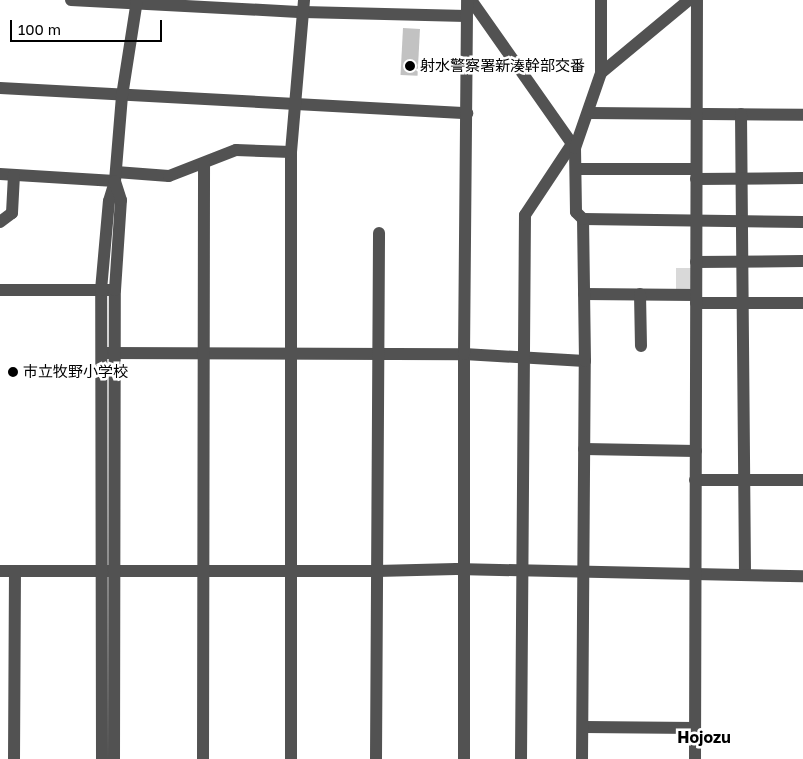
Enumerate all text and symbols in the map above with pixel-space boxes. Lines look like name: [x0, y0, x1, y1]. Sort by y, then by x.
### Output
scale bar: [12, 10, 165, 42]
text: 100 m: [18, 20, 61, 38]
place label: 射水警察署新湊幹部交番: [420, 57, 585, 75]
marker: 射水警察署新湊幹部交番: [404, 60, 416, 72]
place label: 市立牧野小学校: [23, 363, 128, 381]
marker: 市立牧野小学校: [7, 366, 19, 378]
district label: Hojozu: [677, 727, 731, 747]

